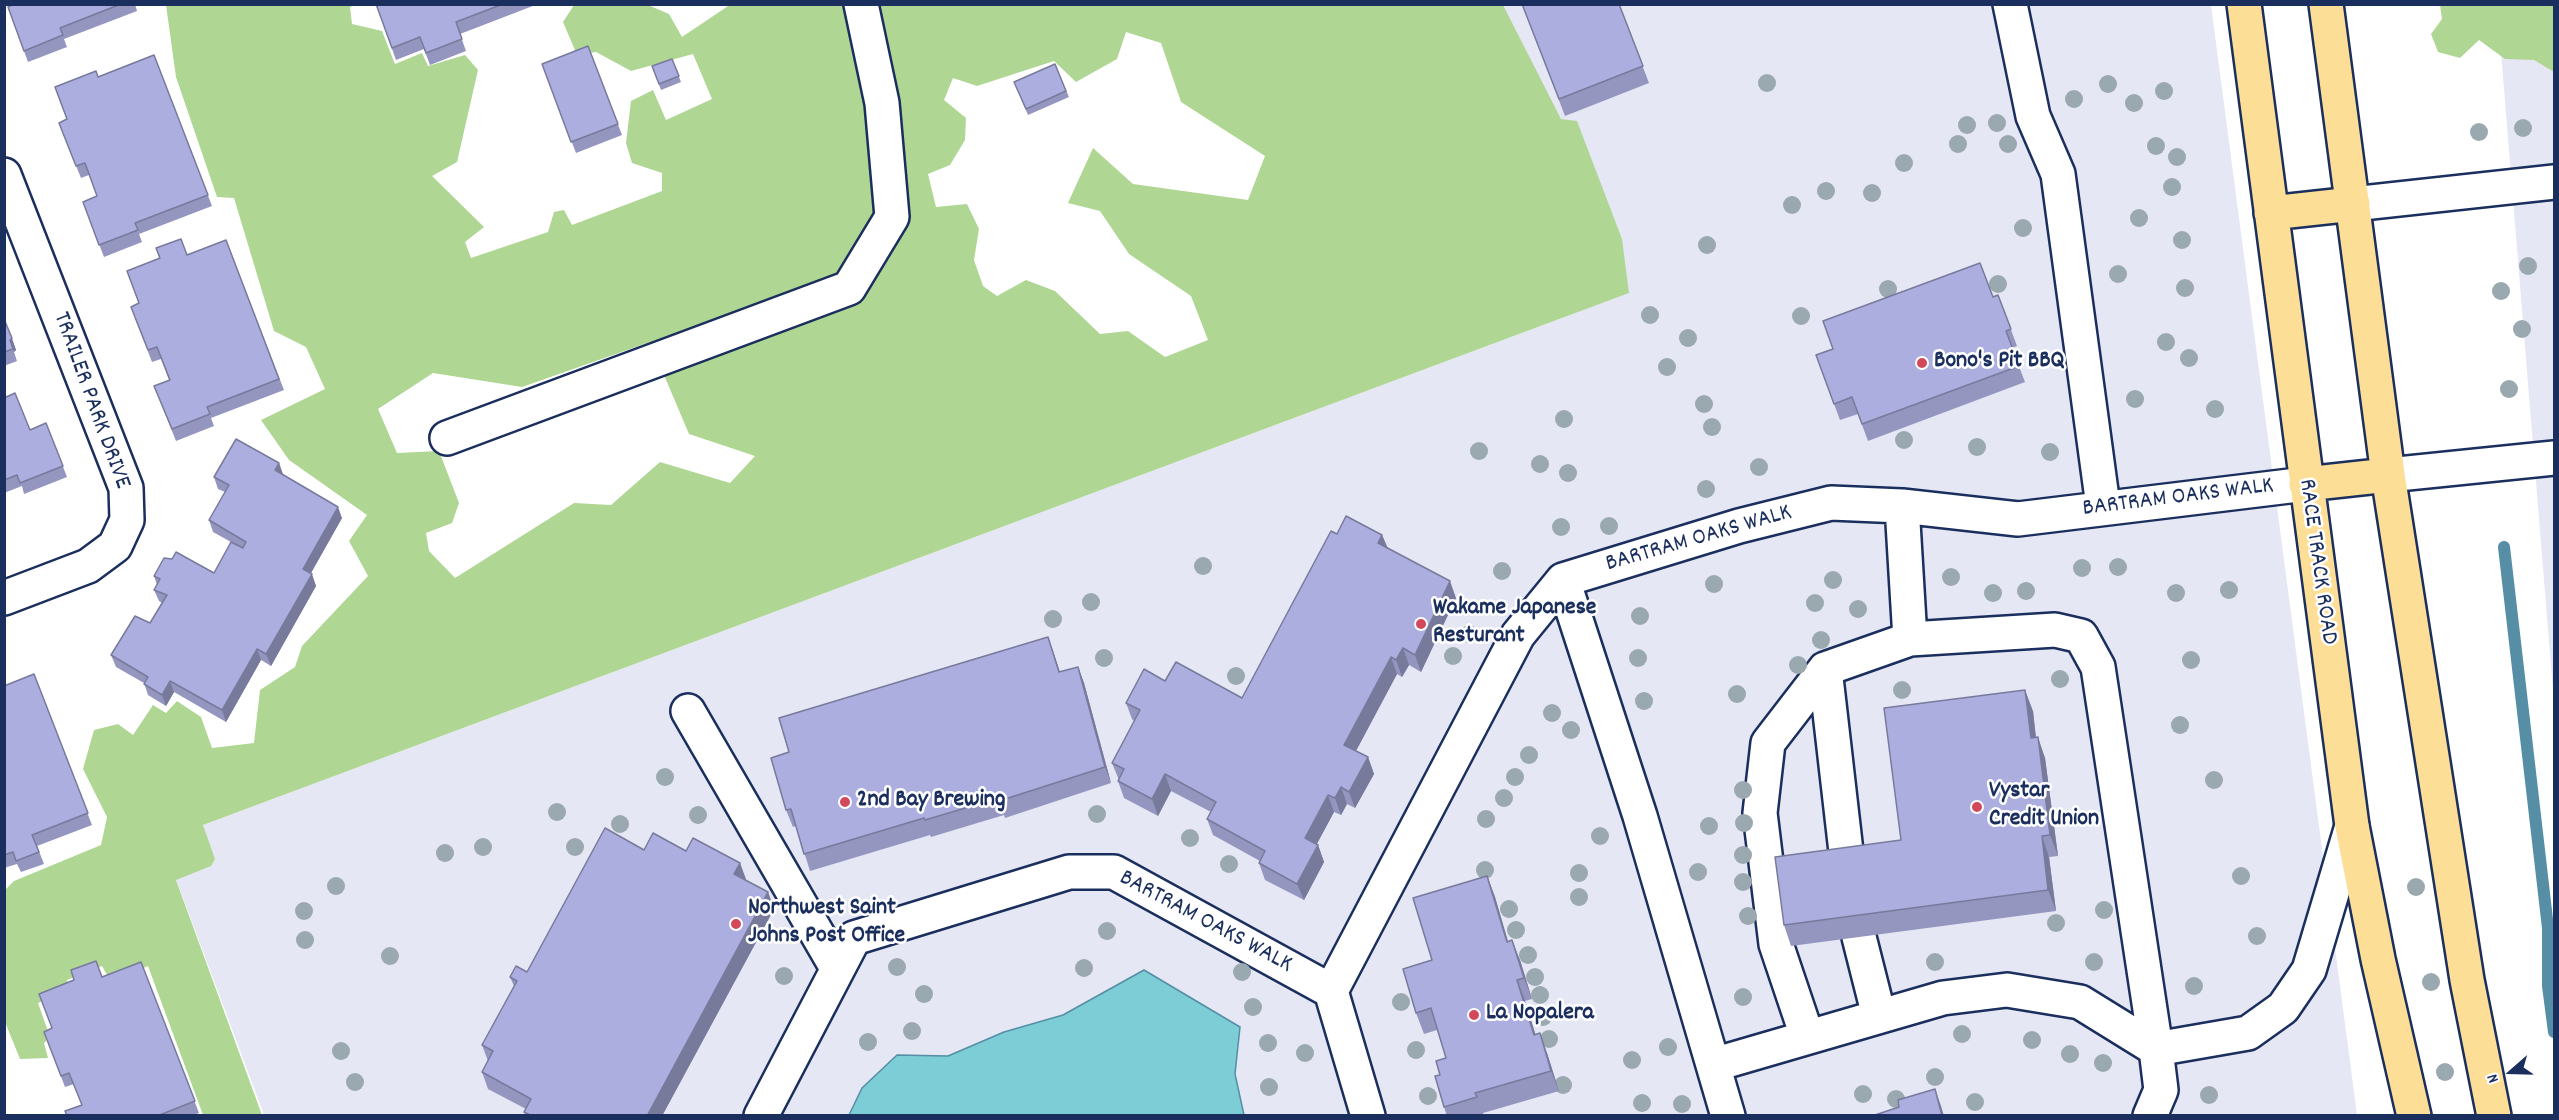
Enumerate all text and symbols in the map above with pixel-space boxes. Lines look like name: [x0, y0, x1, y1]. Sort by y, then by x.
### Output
street label: TRAILER PARK DRIVE: [45, 309, 135, 493]
place label: Bono's Pit BBQ: [1934, 349, 2065, 377]
marker: Bono's Pit BBQ: [1915, 356, 1929, 370]
street label: BARTRAM OAKS WALK: [2081, 473, 2275, 525]
street label: RACE TRACK ROAD: [2290, 477, 2342, 647]
street label: BARTRAM OAKS WALK: [1603, 500, 1795, 580]
place label: Wakame Japanese Resturant: [1433, 596, 1596, 652]
marker: Wakame Japanese Resturant: [1414, 617, 1428, 631]
place label: Vystar Credit Union: [1989, 779, 2099, 835]
place label: 2nd Bay Brewing: [857, 788, 1005, 816]
marker: 2nd Bay Brewing: [838, 795, 852, 809]
marker: Vystar Credit Union: [1970, 800, 1984, 814]
street label: BARTRAM OAKS WALK: [1113, 865, 1297, 981]
place label: Northwest Saint Johns Post Office: [748, 896, 905, 952]
marker: Northwest Saint Johns Post Office: [729, 917, 743, 931]
place label: La Nopalera: [1486, 1001, 1594, 1029]
marker: La Nopalera: [1467, 1008, 1481, 1022]
north arrow: [2481, 1042, 2541, 1102]
text: N: [2481, 1071, 2506, 1086]

